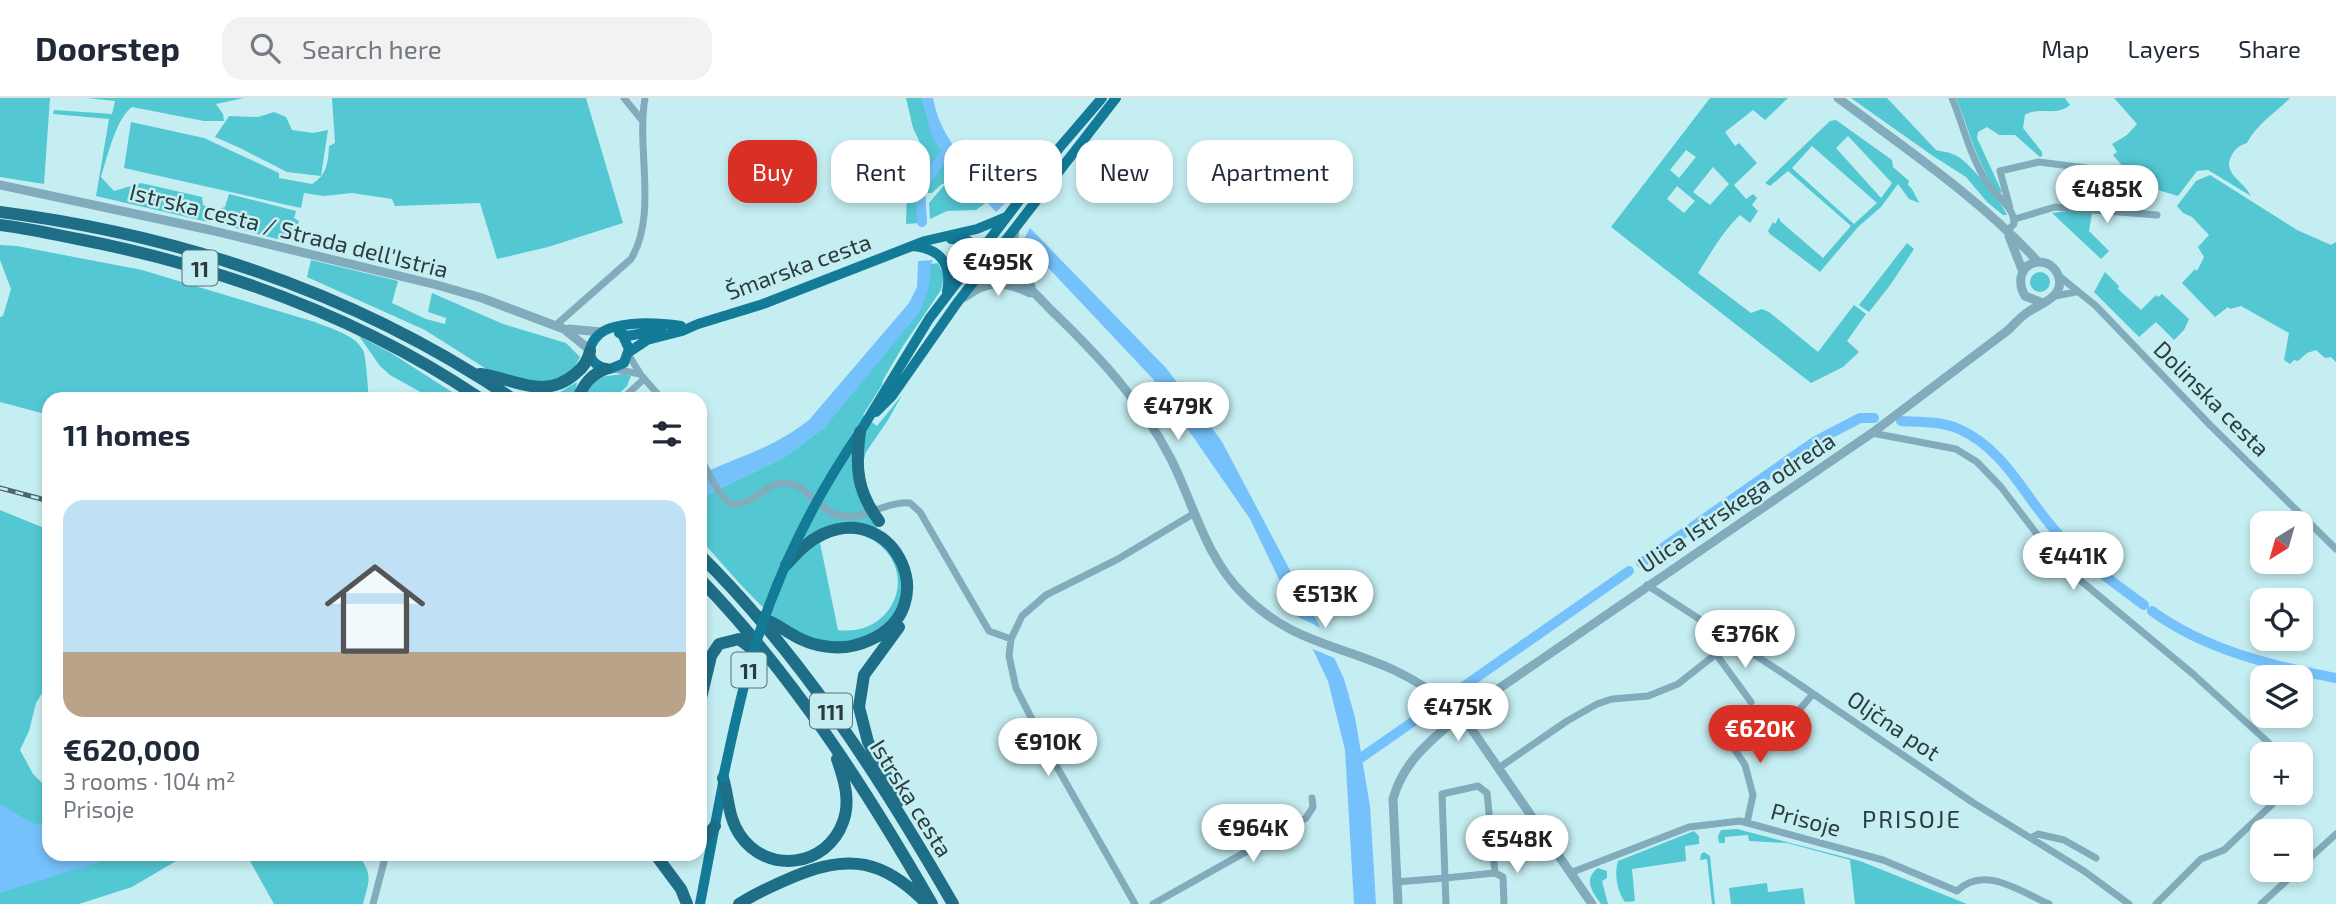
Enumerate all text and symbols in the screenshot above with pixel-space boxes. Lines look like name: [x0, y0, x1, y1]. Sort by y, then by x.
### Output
search box: [222, 17, 712, 80]
text: Doorstep: [35, 28, 180, 68]
icon: search: [246, 29, 284, 67]
text: Search here: [302, 33, 442, 64]
text: Map: [2041, 34, 2089, 63]
text: Layers: [2127, 34, 2200, 63]
text: Share: [2238, 34, 2301, 63]
chip: Buy: [728, 140, 817, 203]
chip: Rent: [831, 140, 930, 203]
chip: Filters: [944, 140, 1062, 203]
chip: New: [1076, 140, 1173, 203]
chip: Apartment: [1187, 140, 1353, 203]
pin: €485K: [2058, 166, 2156, 225]
text: €485K: [2071, 174, 2143, 202]
street label: Istrska cesta / Strada dell'Istria: [127, 177, 451, 283]
street label: Šmarska cesta: [722, 227, 874, 305]
pin: €495K: [949, 238, 1047, 298]
text: €495K: [963, 247, 1033, 275]
road number: 11: [182, 250, 218, 286]
street label: Dolinska cesta: [2148, 334, 2276, 462]
pin: €479K: [1129, 382, 1227, 442]
text: €479K: [1143, 391, 1213, 419]
icon: filters: [648, 415, 686, 453]
text: 11 homes: [63, 416, 190, 452]
street label: Ulica Istrskega odreda: [1632, 426, 1840, 578]
north arrow: [2250, 511, 2314, 574]
map controls: [2250, 511, 2313, 882]
pin: €441K: [2024, 532, 2122, 592]
text: €441K: [2039, 541, 2107, 569]
icon: home: [312, 546, 438, 672]
pin: €513K: [1276, 570, 1374, 630]
text: €513K: [1292, 579, 1358, 607]
button: locate: [2250, 588, 2313, 651]
pin: €376K: [1696, 610, 1794, 670]
text: €376K: [1711, 619, 1779, 647]
road number: 11: [732, 652, 766, 688]
button: layers: [2250, 665, 2313, 728]
pin: €475K: [1409, 684, 1507, 743]
street label: Oljčna pot: [1842, 684, 1946, 766]
text: €475K: [1424, 692, 1492, 720]
road number: 111: [810, 694, 852, 728]
pin: €620K: [1711, 706, 1809, 765]
text: €620K: [1725, 714, 1795, 742]
pin: €910K: [999, 718, 1097, 778]
text: €910K: [1014, 727, 1082, 755]
text: €620,000: [63, 731, 200, 767]
street label: Istrska cesta: [865, 734, 959, 862]
button: +: [2250, 742, 2313, 805]
text: 3 rooms · 104 m²: [63, 767, 235, 795]
text: Prisoje: [63, 795, 134, 823]
street label: Prisoje: [1768, 796, 1844, 842]
pin: €964K: [1204, 804, 1302, 864]
district label: PRISOJE: [1862, 804, 1962, 833]
text: €964K: [1217, 813, 1289, 841]
pin: €548K: [1468, 816, 1566, 875]
button: −: [2250, 819, 2313, 882]
text: €548K: [1481, 824, 1553, 852]

